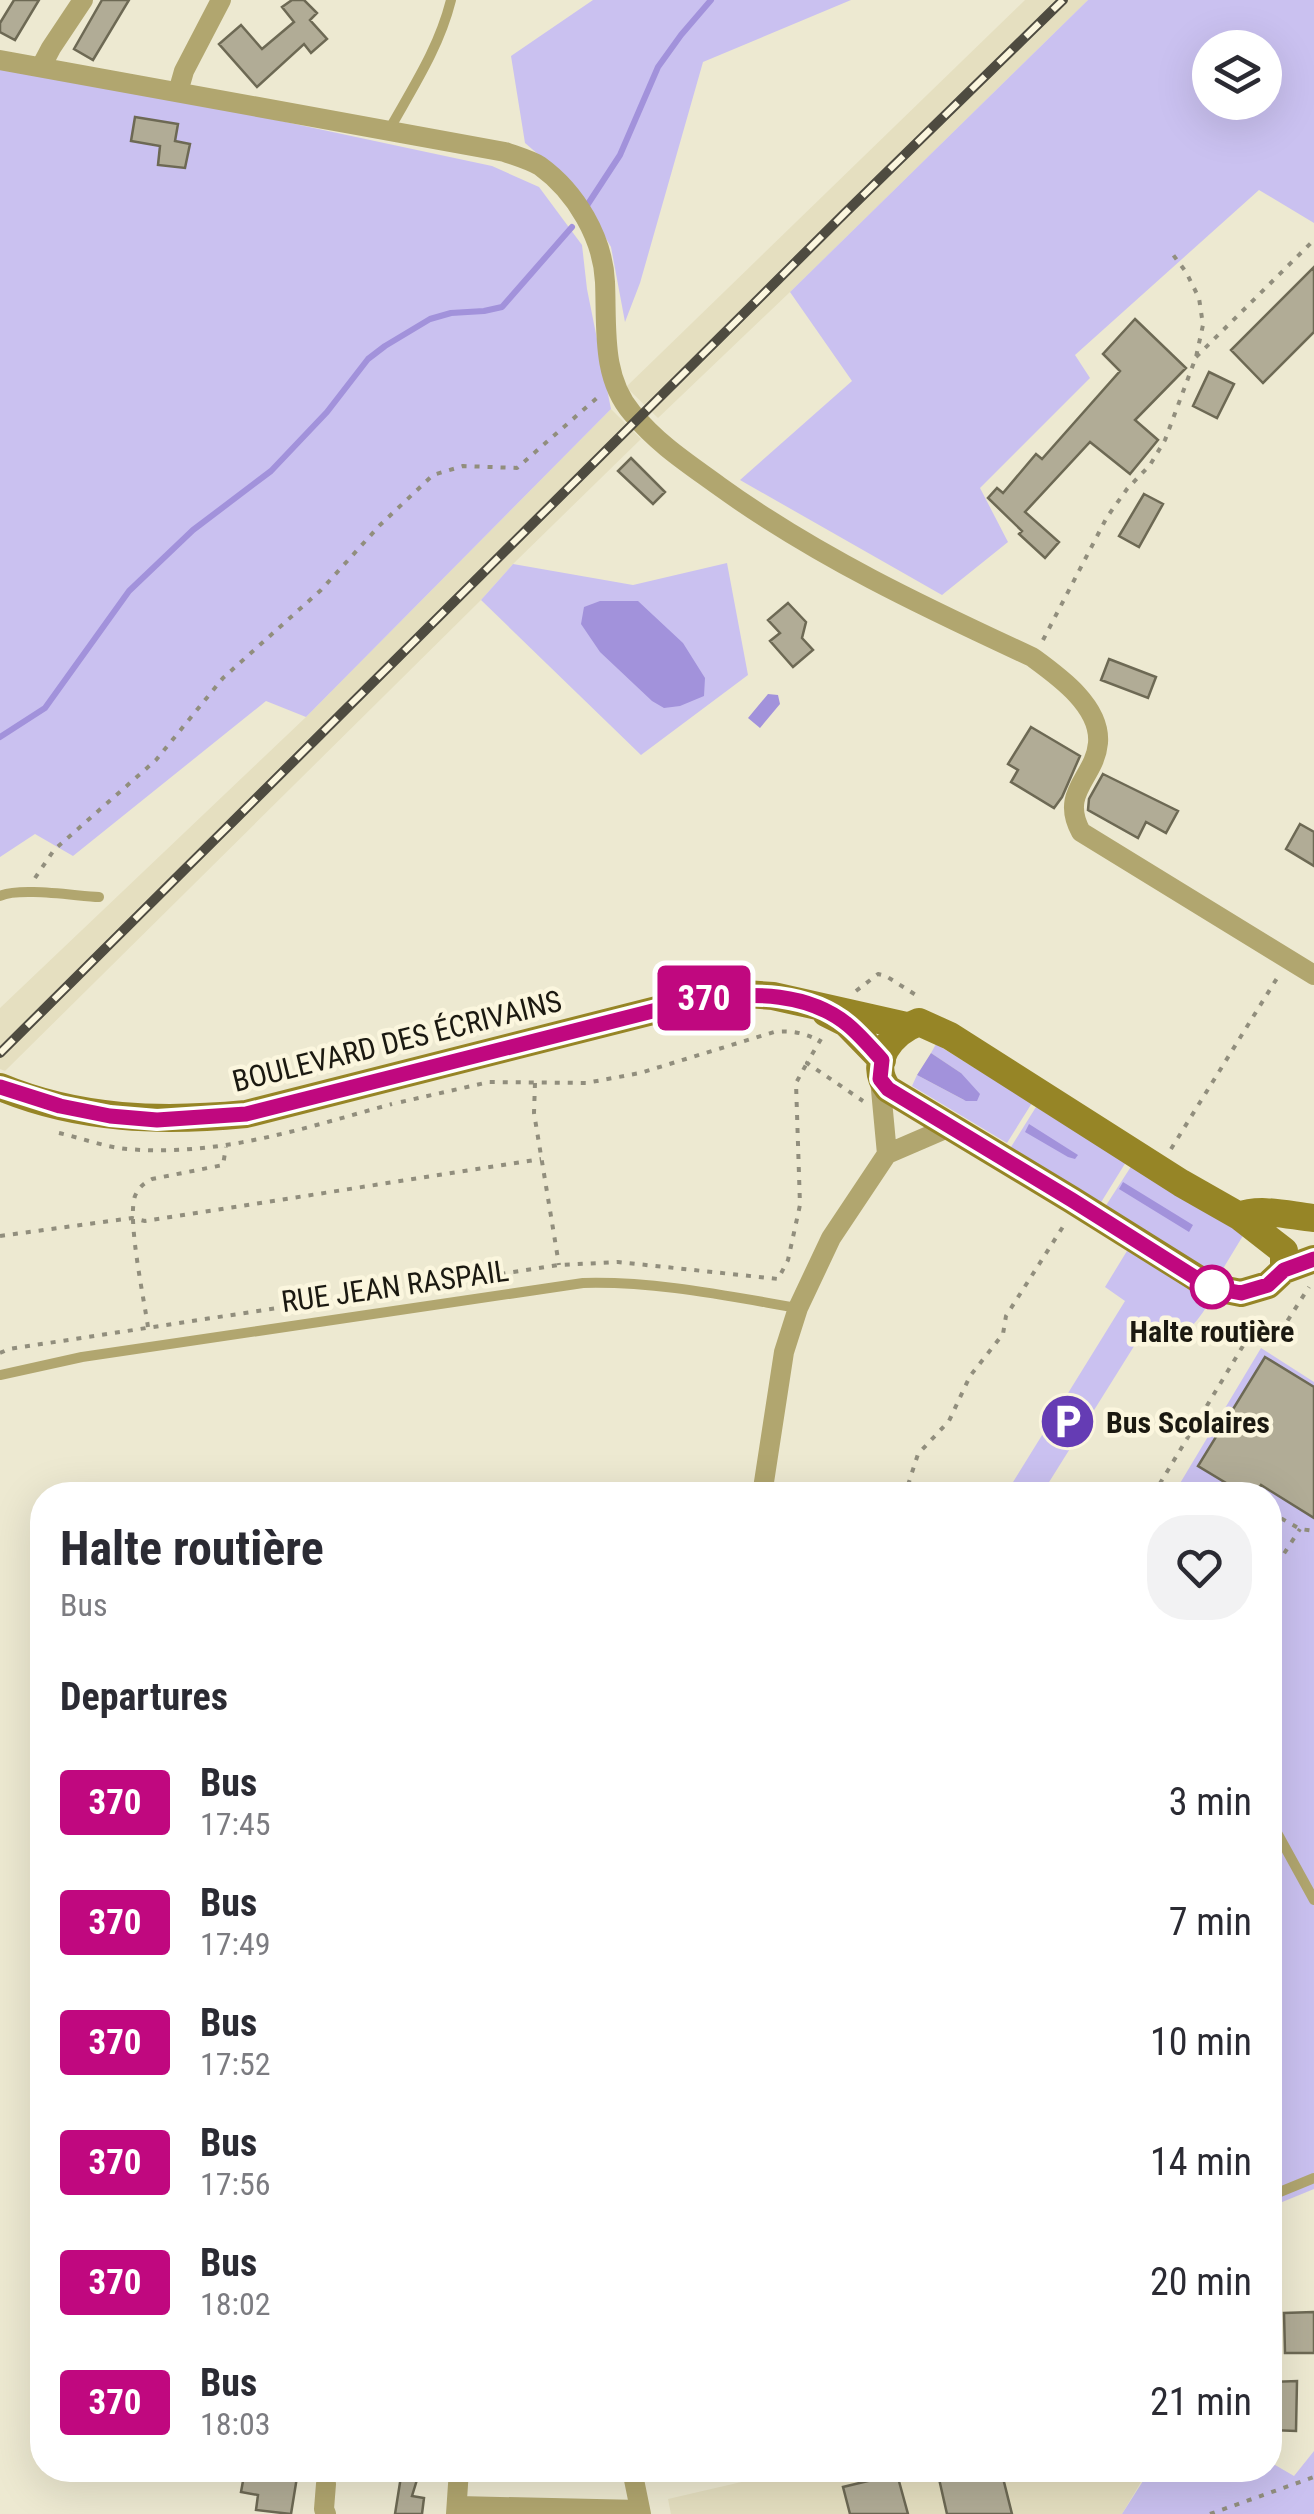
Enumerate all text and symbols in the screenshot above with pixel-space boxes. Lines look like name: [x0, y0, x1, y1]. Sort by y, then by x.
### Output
map controls: [1192, 30, 1282, 120]
button: layers: [1192, 30, 1282, 120]
line badge: 370: [646, 966, 762, 1030]
text: 370: [677, 978, 731, 1019]
street label: BOULEVARD DES ÉCRIVAINS: [229, 983, 565, 1099]
street label: RUE JEAN RASPAIL: [279, 1253, 511, 1319]
marker: Halte routière: [1191, 1266, 1233, 1308]
place label: Halte routière: [1130, 1314, 1294, 1349]
parking icon: Bus Scolaires: [1037, 1392, 1097, 1452]
place label: Bus Scolaires: [1106, 1405, 1270, 1440]
button: heart: [1147, 1515, 1252, 1620]
text: Halte routière: [60, 1520, 324, 1577]
text: Bus: [60, 1586, 108, 1624]
text: Departures: [60, 1675, 228, 1719]
text: Bus: [200, 1761, 257, 1805]
text: 3 min: [1169, 1780, 1252, 1824]
text: 370: [88, 1782, 142, 1823]
text: 17:45: [200, 1805, 271, 1843]
text: Bus: [200, 1881, 257, 1925]
text: 7 min: [1169, 1900, 1252, 1944]
text: 370: [88, 1902, 142, 1943]
text: 17:49: [200, 1925, 271, 1963]
text: Bus: [200, 2001, 257, 2045]
text: 10 min: [1150, 2020, 1252, 2064]
text: 370: [88, 2022, 142, 2063]
text: 17:52: [200, 2045, 271, 2083]
text: Bus: [200, 2121, 257, 2165]
text: 14 min: [1150, 2140, 1252, 2184]
text: 370: [88, 2142, 142, 2183]
text: 17:56: [200, 2165, 271, 2203]
text: Bus: [200, 2241, 257, 2285]
text: 20 min: [1150, 2260, 1252, 2304]
text: 370: [88, 2262, 142, 2303]
text: 18:02: [200, 2285, 271, 2323]
text: Bus: [200, 2361, 257, 2405]
text: 21 min: [1150, 2380, 1252, 2424]
text: 370: [88, 2382, 142, 2423]
text: 18:03: [200, 2405, 271, 2443]

